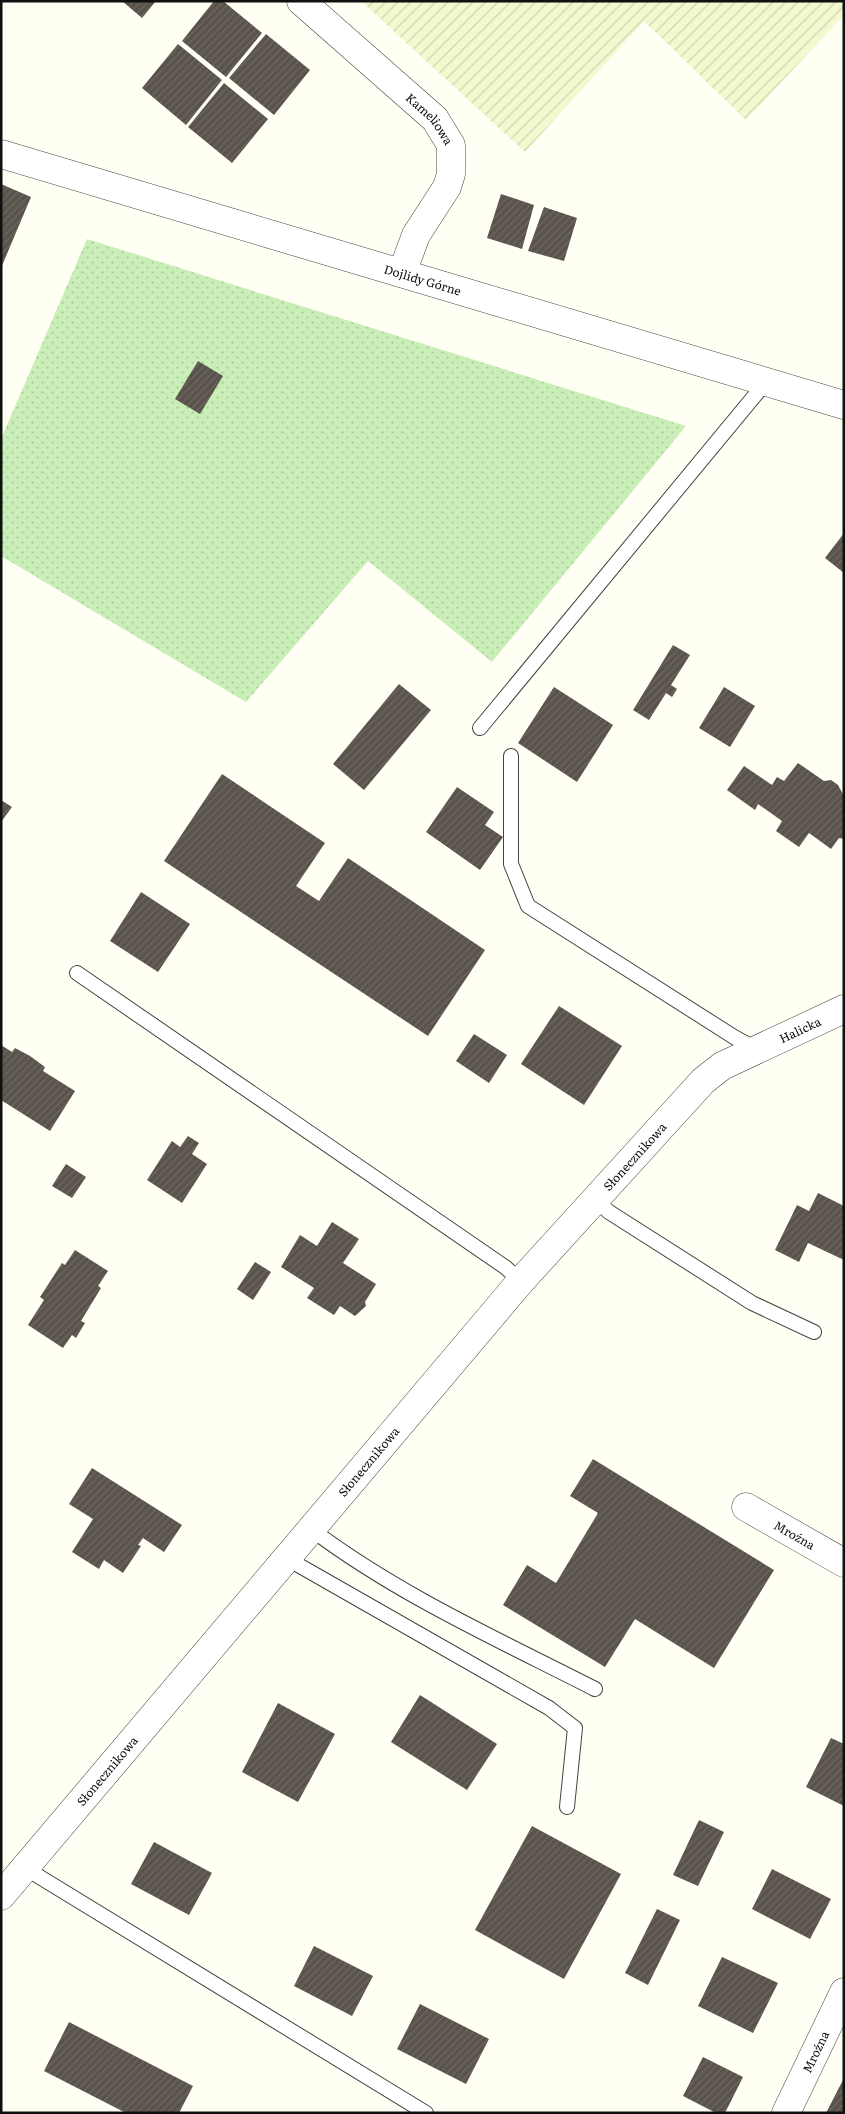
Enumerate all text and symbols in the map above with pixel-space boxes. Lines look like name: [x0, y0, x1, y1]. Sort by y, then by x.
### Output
street label: Kameliowa: [402, 89, 458, 149]
street label: Dojlidy Górne: [382, 260, 463, 300]
street label: Halicka: [776, 1012, 824, 1047]
street label: Słonecznikowa: [599, 1118, 671, 1194]
street label: Słonecznikowa: [333, 1422, 404, 1500]
street label: Mroźna: [771, 1516, 819, 1554]
street label: Słonecznikowa: [72, 1731, 142, 1810]
street label: Mroźna: [798, 2027, 833, 2076]

